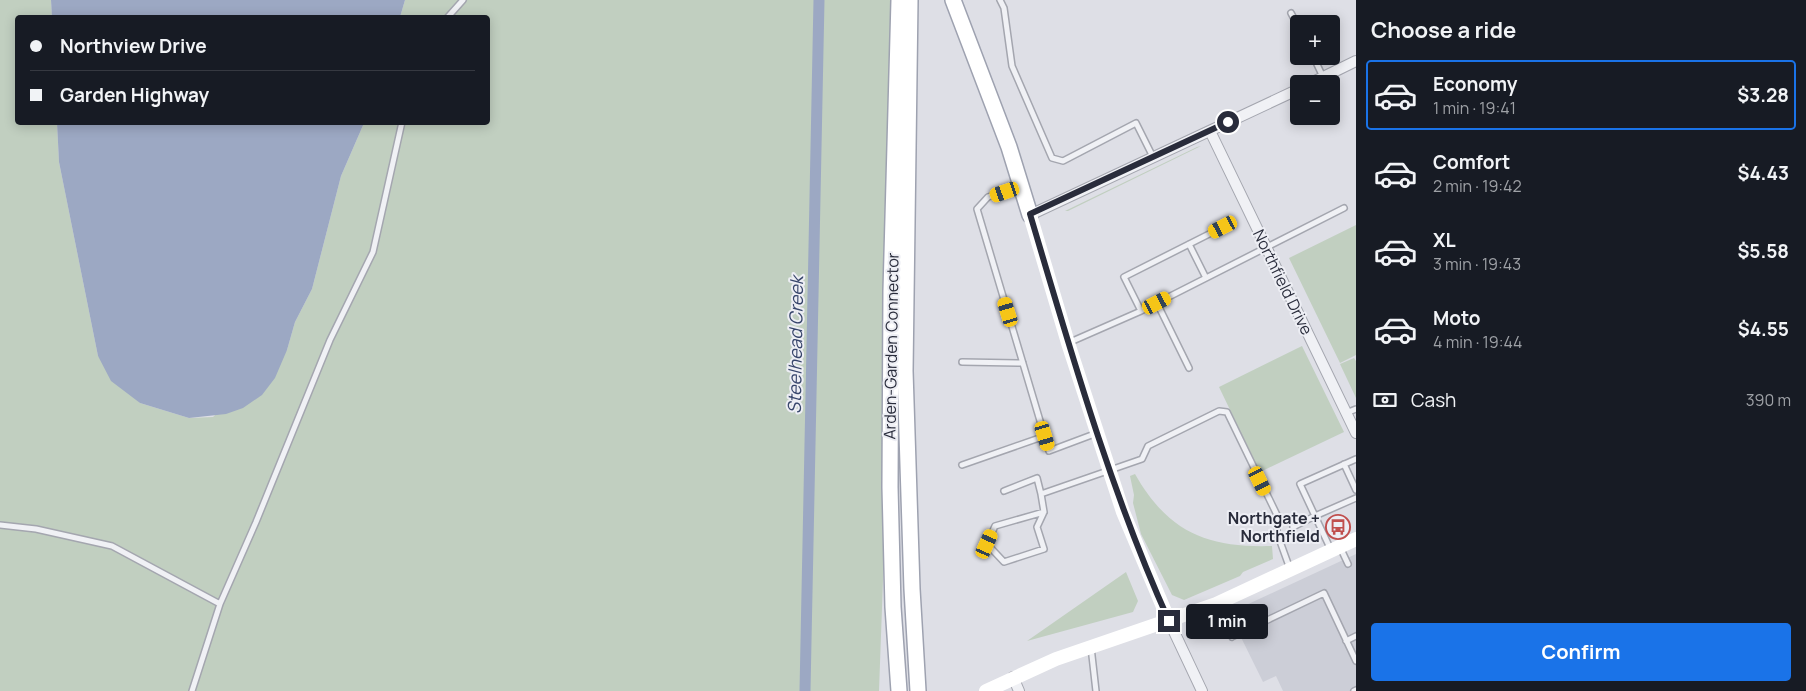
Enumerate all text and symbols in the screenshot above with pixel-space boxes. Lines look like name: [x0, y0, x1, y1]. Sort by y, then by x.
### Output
map controls: [1290, 15, 1340, 125]
button: +: [1290, 15, 1340, 65]
text: Choose a ride: [1371, 15, 1516, 45]
text: Northview Drive: [60, 33, 207, 59]
text: Economy: [1433, 71, 1517, 97]
icon: car: [1373, 73, 1418, 118]
button: −: [1290, 75, 1340, 125]
text: Garden Highway: [60, 82, 209, 108]
text: $3.28: [1737, 82, 1789, 108]
text: 1 min · 19:41: [1433, 97, 1516, 119]
route start: [1217, 111, 1239, 133]
text: Comfort: [1433, 149, 1510, 175]
icon: car: [1373, 151, 1418, 196]
text: $4.43: [1738, 160, 1789, 186]
text: 2 min · 19:42: [1433, 175, 1522, 197]
car: [988, 180, 1021, 204]
car: [1206, 214, 1239, 240]
street label: Northfield Drive: [1248, 226, 1318, 338]
text: XL: [1433, 227, 1456, 253]
icon: car: [1373, 229, 1418, 274]
text: $5.58: [1737, 238, 1789, 264]
street label: Arden-Garden Connector: [878, 252, 904, 440]
text: 3 min · 19:43: [1433, 253, 1521, 275]
water label: Steelhead Creek: [782, 273, 808, 414]
car: [1140, 290, 1173, 316]
car: [996, 295, 1019, 329]
text: Moto: [1433, 305, 1480, 331]
icon: car: [1373, 307, 1418, 352]
text: $4.55: [1738, 316, 1789, 342]
text: 4 min · 19:44: [1433, 331, 1522, 353]
icon: cash: [1371, 386, 1399, 414]
text: Cash: [1411, 387, 1456, 413]
text: 390 m: [1746, 389, 1791, 411]
car: [1033, 419, 1056, 453]
car: [1246, 464, 1273, 498]
place label: Northgate + Northfield: [1228, 507, 1320, 547]
bus stop icon: Northgate + Northfield: [1325, 514, 1351, 540]
car: [974, 527, 999, 561]
callout: 1 min: [1186, 604, 1269, 638]
route end: [1158, 610, 1180, 632]
text: 1 min: [1207, 610, 1247, 632]
button: Confirm: [1371, 623, 1791, 681]

